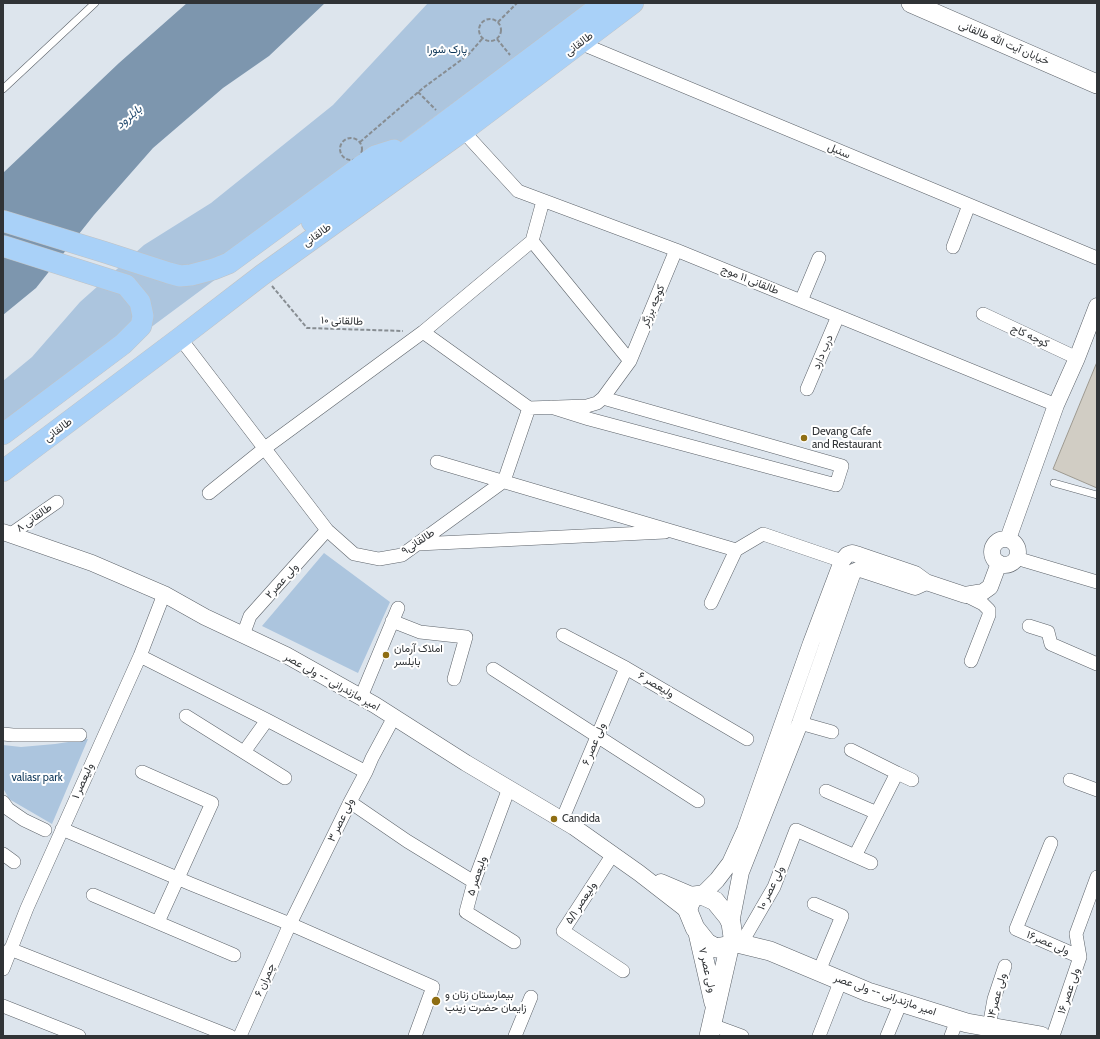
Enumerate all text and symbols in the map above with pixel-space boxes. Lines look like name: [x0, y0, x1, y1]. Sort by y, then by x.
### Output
street label: خیابان آیت الله طالقانی: [957, 18, 1051, 68]
street label: طالقانی: [562, 29, 596, 59]
park label: پارک شورا: [427, 43, 467, 57]
water label: بابلرود: [113, 102, 145, 132]
street label: سنبل: [826, 140, 852, 162]
street label: طالقانی: [300, 220, 334, 250]
street label: طالقانی ۱۱ موج: [719, 262, 781, 298]
street label: کوچه برزگر: [638, 283, 668, 329]
street label: طالقانی ۱۰: [321, 314, 363, 328]
street label: کوجه کاج: [1009, 321, 1051, 351]
street label: درب دارد: [810, 333, 836, 371]
street label: طالقانی: [41, 415, 75, 445]
place label: Devang Cafe and Restaurant: [812, 425, 882, 451]
marker: Devang Cafe and Restaurant: [799, 433, 809, 443]
street label: طالقانی ۸: [14, 501, 54, 535]
street label: طالقانی۹: [399, 526, 437, 558]
street label: ولی عصر۲: [263, 561, 301, 601]
place label: املاک آرمان بابلسر: [394, 642, 443, 668]
street label: امیر مازندرانی -- ولی عصر: [282, 650, 382, 714]
marker: املاک آرمان بابلسر: [381, 650, 391, 660]
street label: ولیعصر ۶: [636, 669, 676, 701]
street label: ولی عصر ۶: [579, 721, 609, 767]
street label: ولیعصر ۱: [69, 761, 97, 801]
park label: valiasr park: [11, 771, 63, 785]
street label: ولی عصر ۳: [325, 796, 357, 844]
place label: Candida: [562, 812, 600, 826]
marker: Candida: [549, 814, 559, 824]
street label: ولیعصر ۵: [464, 854, 490, 898]
street label: ولی عصر ۱۰: [755, 864, 787, 912]
street label: ولیعصر ۵/۱: [562, 879, 600, 927]
street label: ولی عصر۱۶: [1024, 928, 1072, 958]
street label: ولی عصر ۷: [695, 946, 719, 994]
street label: چمران ۶: [252, 961, 278, 999]
street label: ولی عصر ۱۶: [1055, 966, 1083, 1016]
street label: امیر مازندرانی -- ولی عصر: [832, 971, 938, 1019]
street label: ولی عصر۱۴: [985, 972, 1009, 1020]
place label: بیمارستان زنان و زایمان حضرت زینب: [445, 988, 527, 1014]
marker: بیمارستان زنان و زایمان حضرت زینب: [430, 995, 442, 1007]

